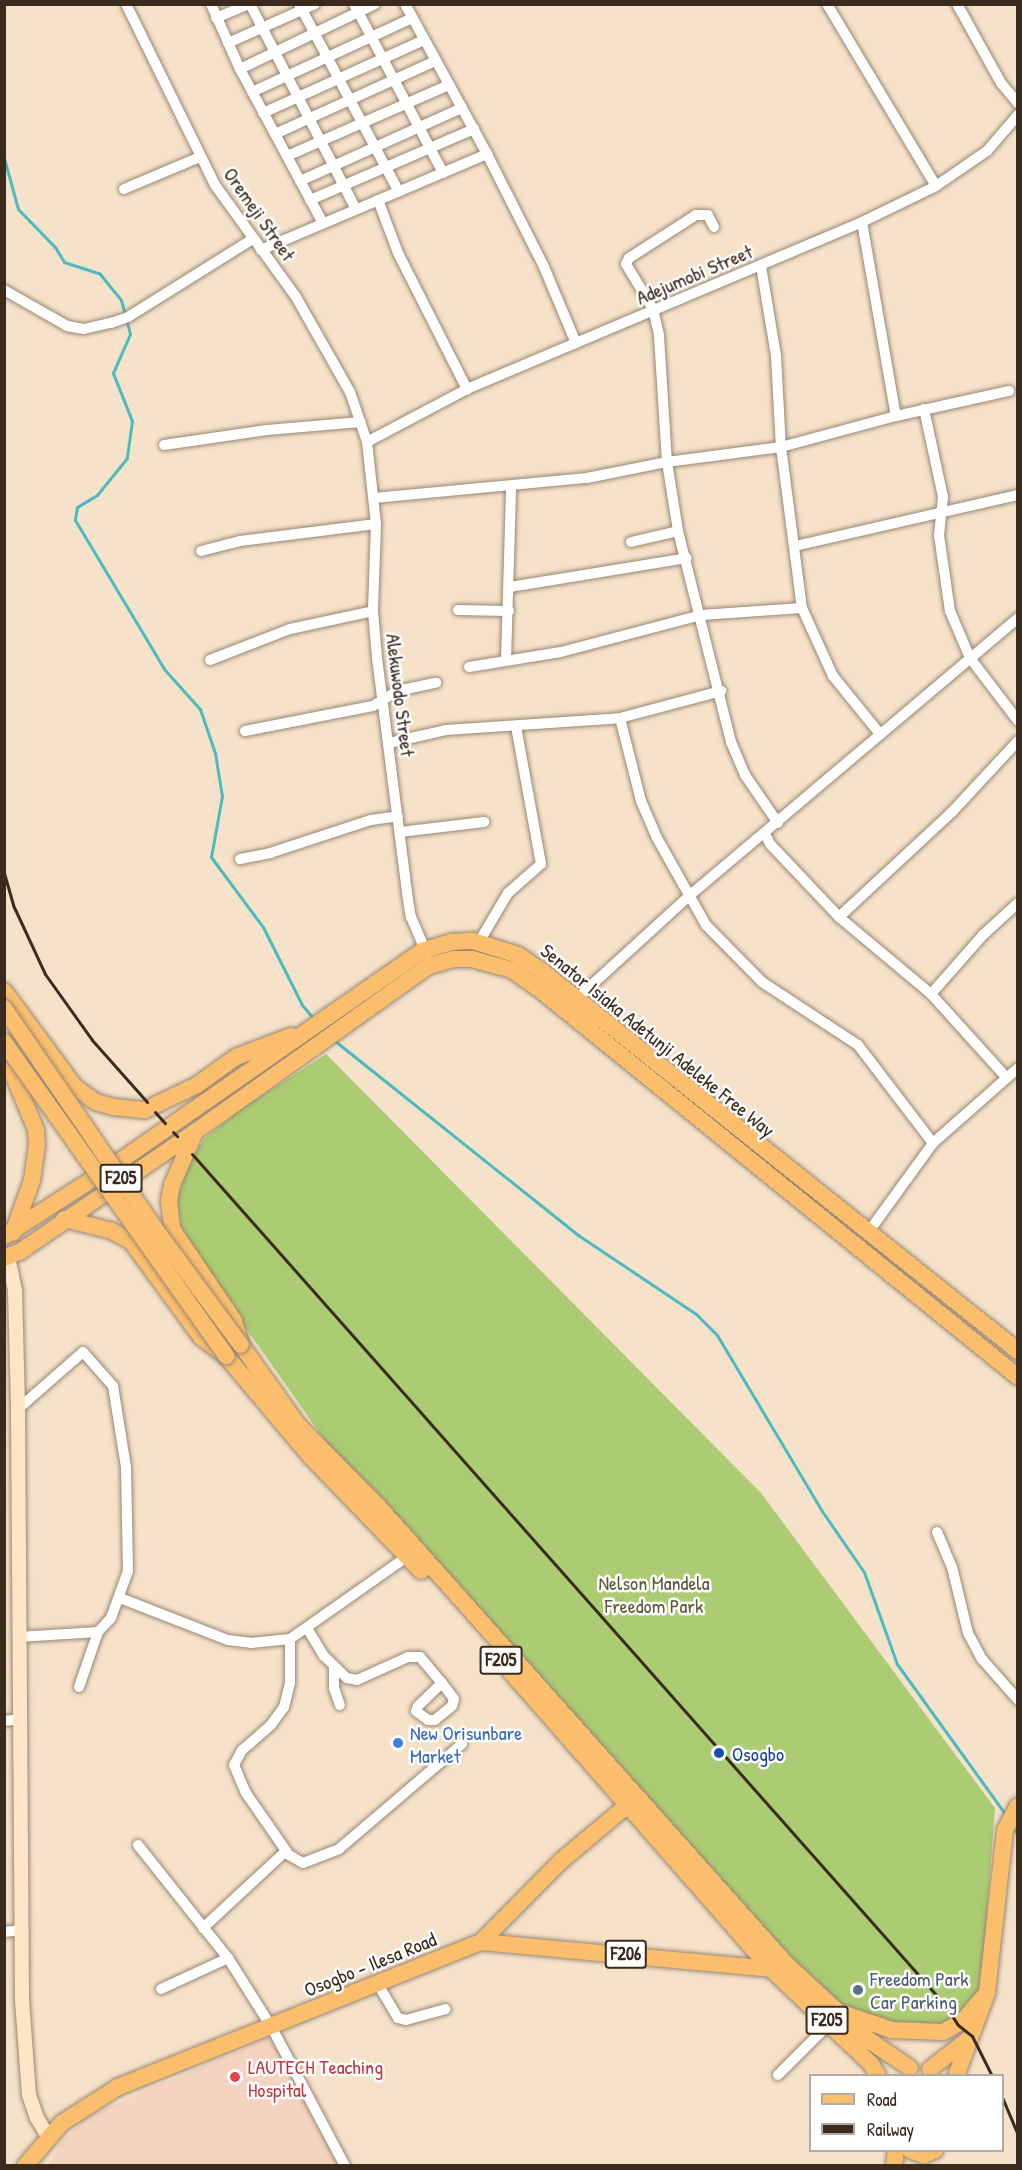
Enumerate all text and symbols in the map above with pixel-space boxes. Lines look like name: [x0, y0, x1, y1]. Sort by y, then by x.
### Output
street label: Oremeji Street: [219, 163, 301, 265]
street label: Adejumobi Street: [632, 239, 756, 309]
street label: Alekuwodo Street: [382, 632, 420, 758]
street label: Senator Isiaka Adetunji Adeleke Free Way: [536, 938, 780, 1142]
road number: F205: [98, 1163, 144, 1193]
park label: Nelson Mandela Freedom Park: [598, 1570, 710, 1617]
road number: F205: [478, 1645, 524, 1675]
place label: New Orisunbare Market: [410, 1720, 522, 1767]
marker: New Orisunbare Market: [391, 1736, 405, 1750]
place label: Osogbo: [732, 1741, 784, 1765]
marker: Osogbo: [710, 1744, 728, 1762]
street label: Osogbo - Ilesa Road: [300, 1927, 440, 2001]
road number: F206: [604, 1939, 648, 1969]
place label: Freedom Park Car Parking: [870, 1966, 969, 2013]
marker: Freedom Park Car Parking: [851, 1983, 865, 1997]
road number: F205: [804, 2005, 850, 2035]
place label: LAUTECH Teaching Hospital: [248, 2054, 383, 2101]
marker: LAUTECH Teaching Hospital: [226, 2068, 244, 2086]
legend: [809, 2074, 1004, 2152]
text: Road: [867, 2087, 897, 2112]
text: Railway: [867, 2117, 914, 2142]

